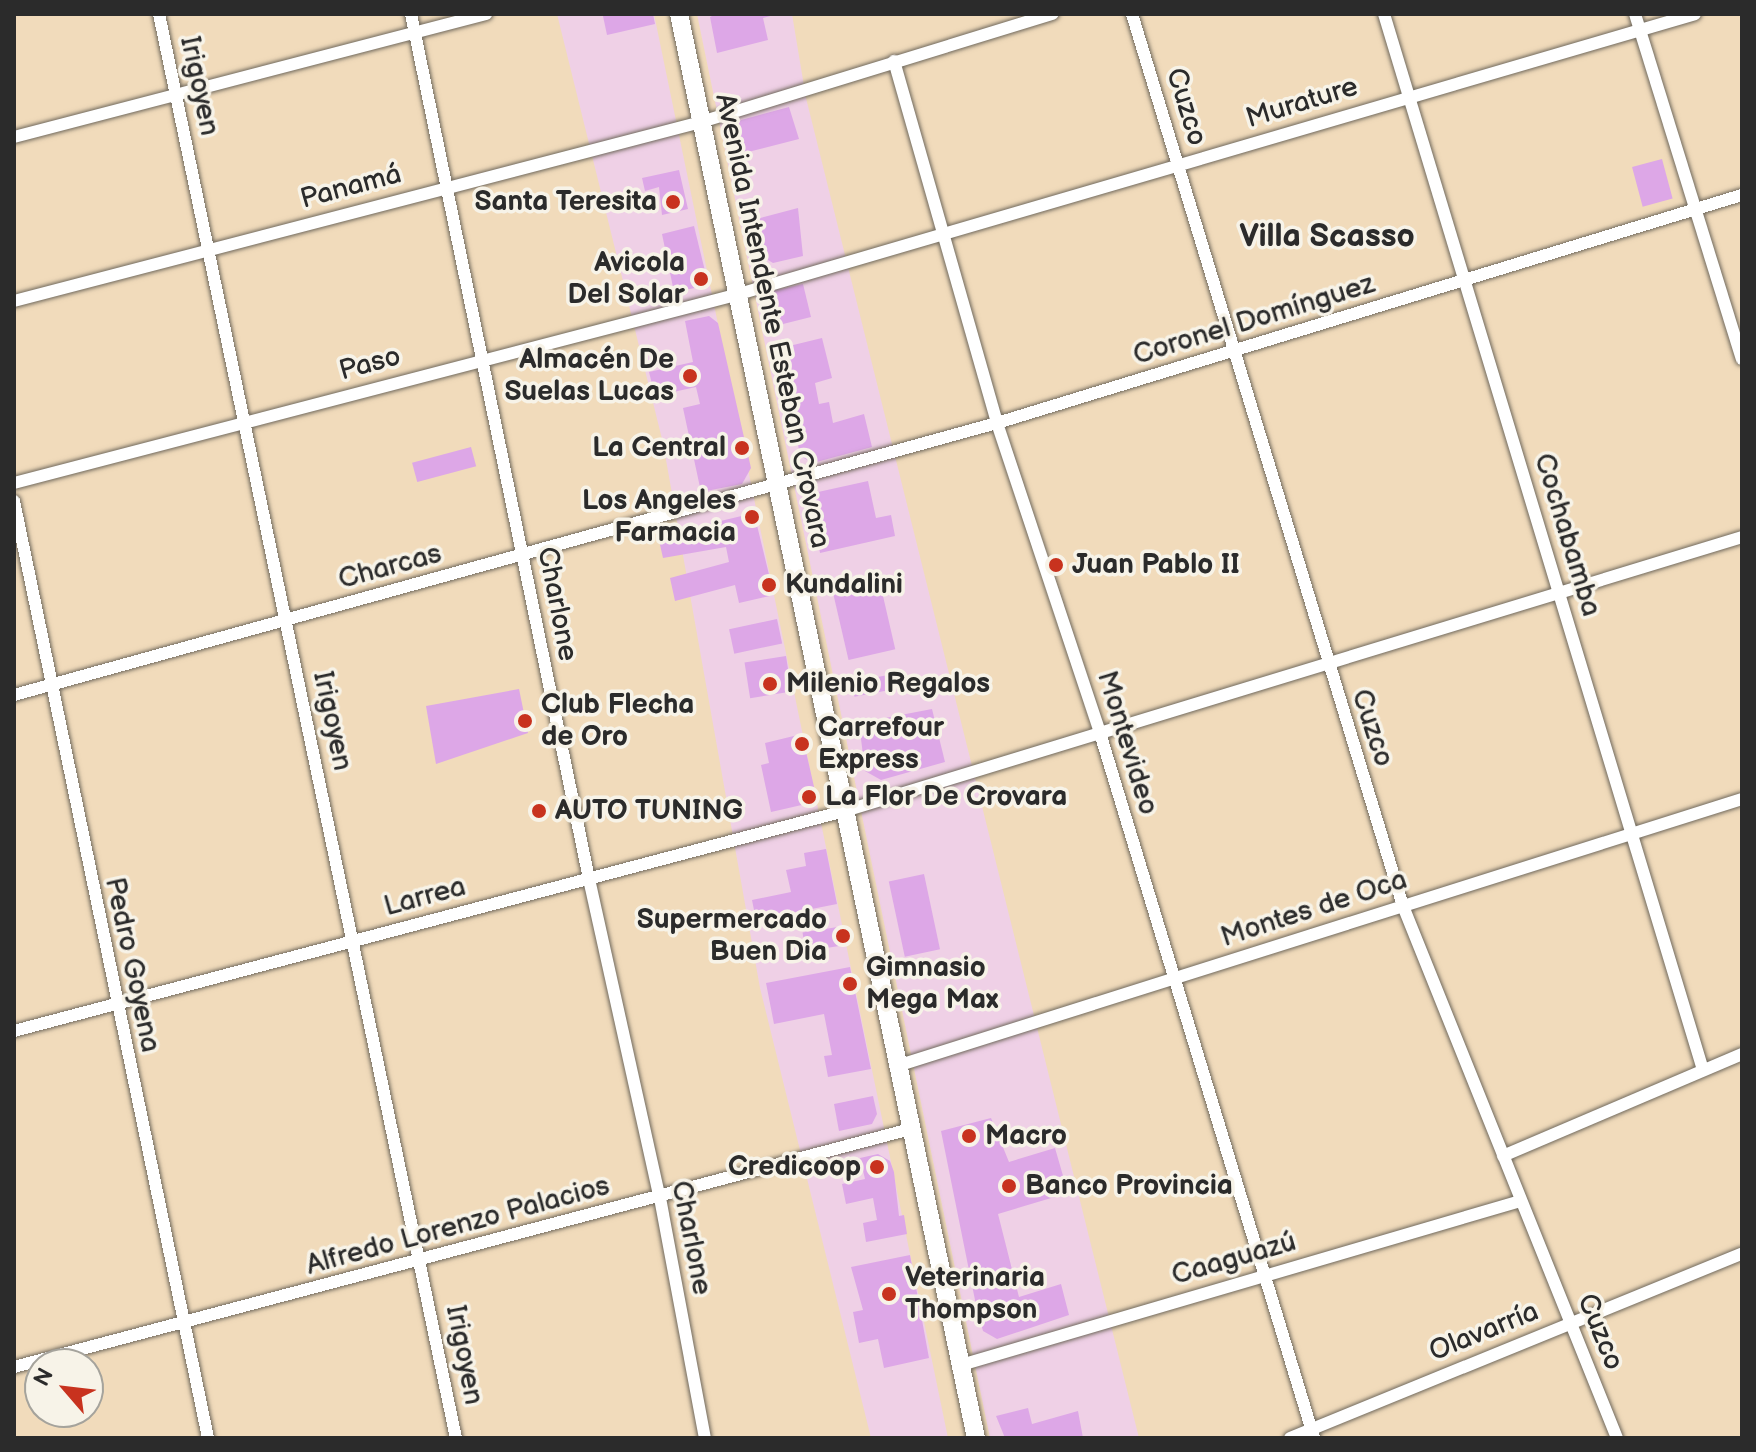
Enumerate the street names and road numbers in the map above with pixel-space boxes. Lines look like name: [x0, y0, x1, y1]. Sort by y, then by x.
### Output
street label: Irigoyen: [172, 33, 226, 139]
street label: Cuzco: [1158, 64, 1214, 150]
street label: Murature: [1242, 70, 1362, 136]
street label: Avenida Intendente Esteban Crovara: [707, 91, 837, 551]
street label: Panamá: [297, 157, 405, 217]
street label: Coronel Domínguez: [1129, 267, 1379, 373]
street label: Paso: [336, 340, 404, 388]
street label: Cochabamba: [1526, 449, 1608, 621]
street label: Charcas: [335, 537, 445, 597]
street label: Charlone: [529, 544, 585, 664]
street label: Montevideo: [1089, 667, 1165, 819]
street label: Irigoyen: [305, 668, 359, 774]
street label: Cuzco: [1344, 685, 1400, 771]
street label: Montes de Oca: [1217, 863, 1411, 955]
street label: Larrea: [380, 870, 470, 924]
street label: Pedro Goyena: [97, 875, 167, 1055]
street label: Alfredo Lorenzo Palacios: [303, 1169, 613, 1283]
street label: Charlone: [663, 1178, 719, 1298]
street label: Caaguazú: [1168, 1225, 1300, 1293]
street label: Cuzco: [1570, 1289, 1630, 1375]
street label: Olavarría: [1424, 1295, 1544, 1369]
street label: Irigoyen: [438, 1302, 490, 1408]

